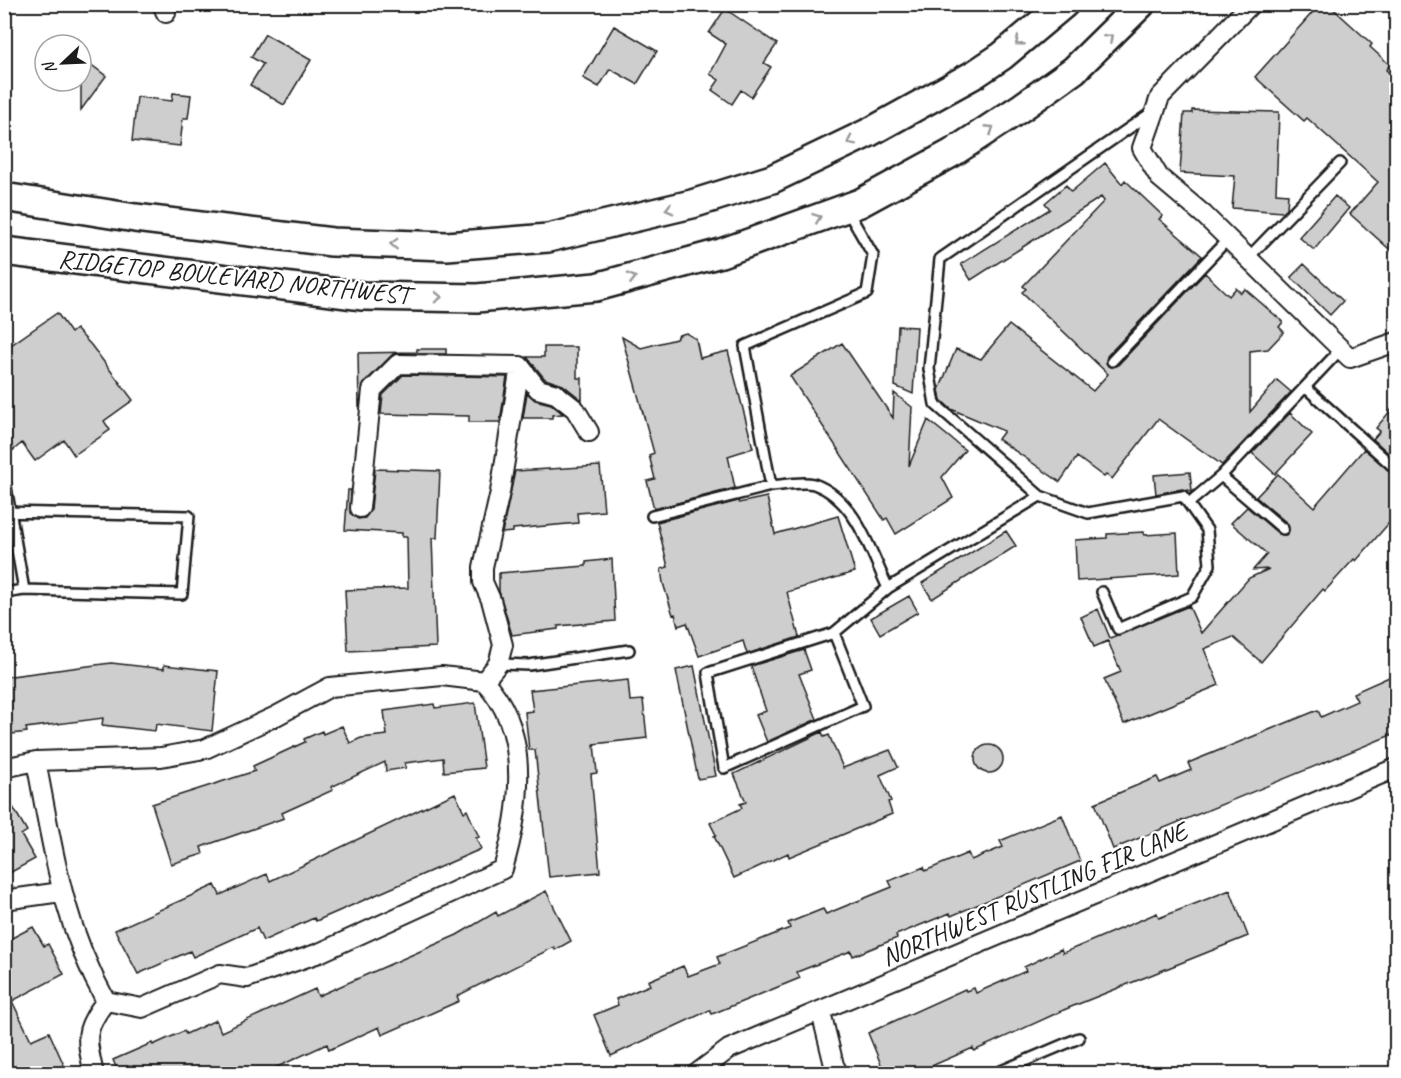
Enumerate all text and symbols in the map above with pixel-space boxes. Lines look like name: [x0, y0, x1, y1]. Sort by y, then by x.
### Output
north arrow: [33, 33, 93, 93]
one-way arrow: [1015, 34, 1026, 45]
one-way arrow: [1102, 34, 1113, 45]
text: N: [38, 57, 61, 77]
one-way arrow: [983, 125, 994, 136]
one-way arrow: [847, 134, 858, 145]
one-way arrow: [664, 202, 674, 215]
one-way arrow: [811, 213, 822, 226]
one-way arrow: [390, 238, 399, 250]
street label: RIDGETOP BOULEVARD NORTHWEST: [57, 242, 417, 312]
one-way arrow: [626, 272, 636, 285]
one-way arrow: [434, 291, 443, 303]
street label: NORTHWEST RUSTLING FIR LANE: [876, 813, 1195, 973]

